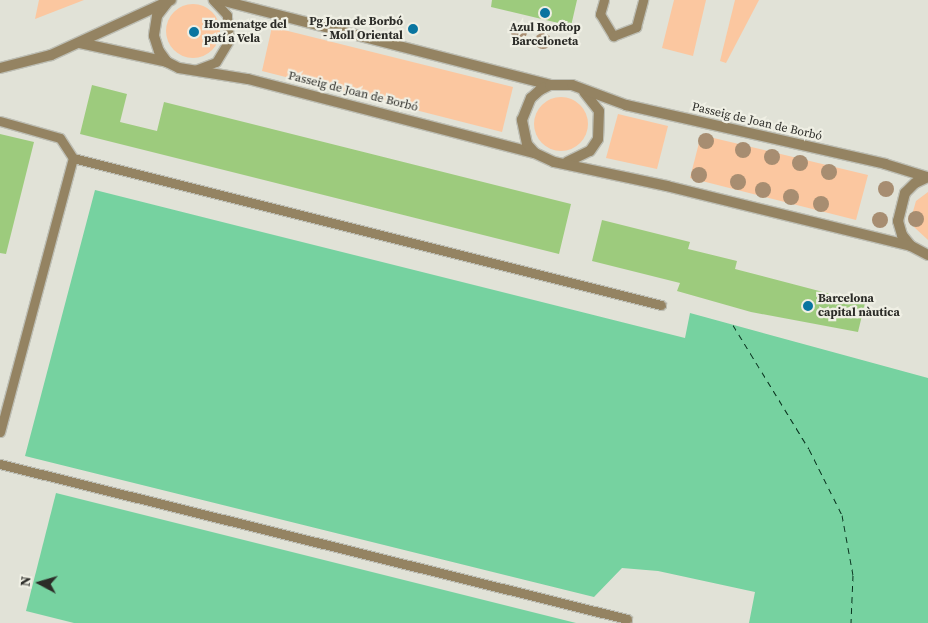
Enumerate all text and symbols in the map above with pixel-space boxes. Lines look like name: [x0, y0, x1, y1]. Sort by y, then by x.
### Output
marker: Azul Rooftop Barceloneta: [539, 7, 551, 19]
place label: Pg Joan de Borbó - Moll Oriental: [309, 15, 403, 43]
place label: Homenatge del patí a Vela: [204, 18, 287, 46]
place label: Azul Rooftop Barceloneta: [509, 21, 581, 49]
marker: Pg Joan de Borbó - Moll Oriental: [407, 23, 419, 35]
marker: Homenatge del patí a Vela: [188, 26, 200, 38]
street label: Passeig de Joan de Borbó: [287, 69, 419, 115]
street label: Passeig de Joan de Borbó: [690, 100, 824, 144]
place label: Barcelona capital nàutica: [818, 292, 900, 320]
marker: Barcelona capital nàutica: [802, 300, 814, 312]
north arrow: [15, 558, 65, 608]
text: N: [15, 575, 36, 588]

